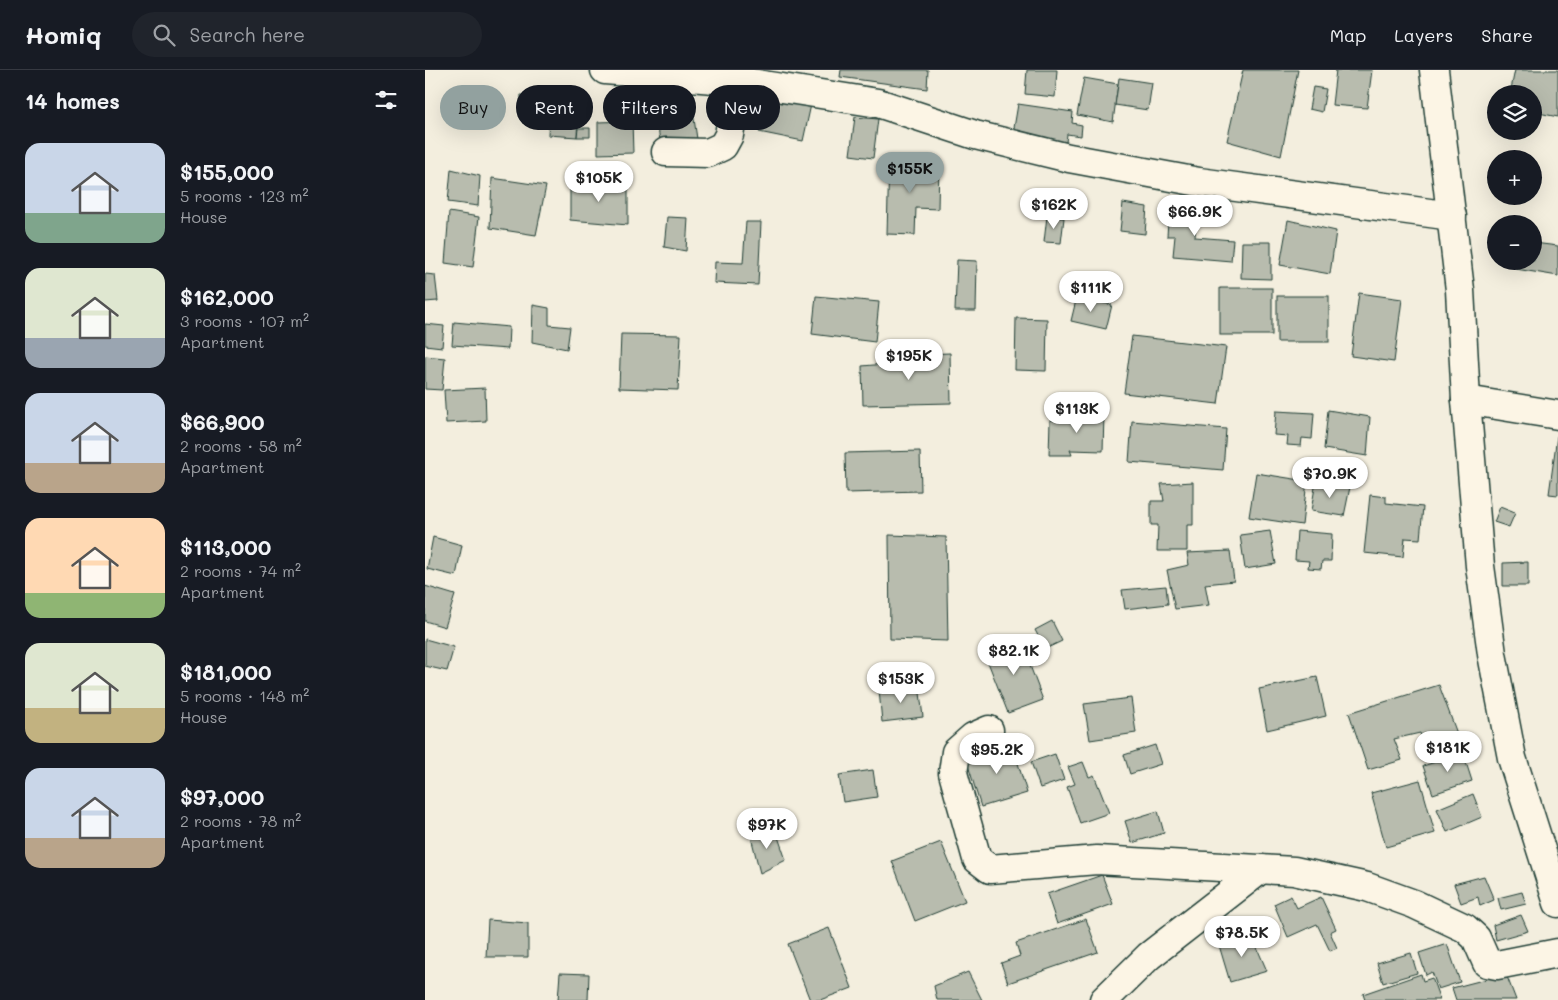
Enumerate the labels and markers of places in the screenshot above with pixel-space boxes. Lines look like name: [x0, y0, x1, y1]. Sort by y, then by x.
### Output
pin: $155K: [875, 152, 945, 194]
pin: $105K: [564, 160, 634, 203]
pin: $162K: [1019, 188, 1089, 230]
pin: $66.9K: [1154, 194, 1236, 237]
pin: $111K: [1056, 270, 1126, 313]
pin: $195K: [874, 338, 944, 381]
pin: $113K: [1042, 392, 1112, 434]
pin: $70.9K: [1289, 456, 1371, 499]
pin: $82.1K: [973, 634, 1055, 676]
pin: $153K: [866, 662, 936, 704]
pin: $181K: [1413, 730, 1483, 773]
pin: $95.2K: [956, 732, 1038, 775]
pin: $97K: [737, 808, 797, 850]
pin: $78.5K: [1201, 916, 1283, 958]

